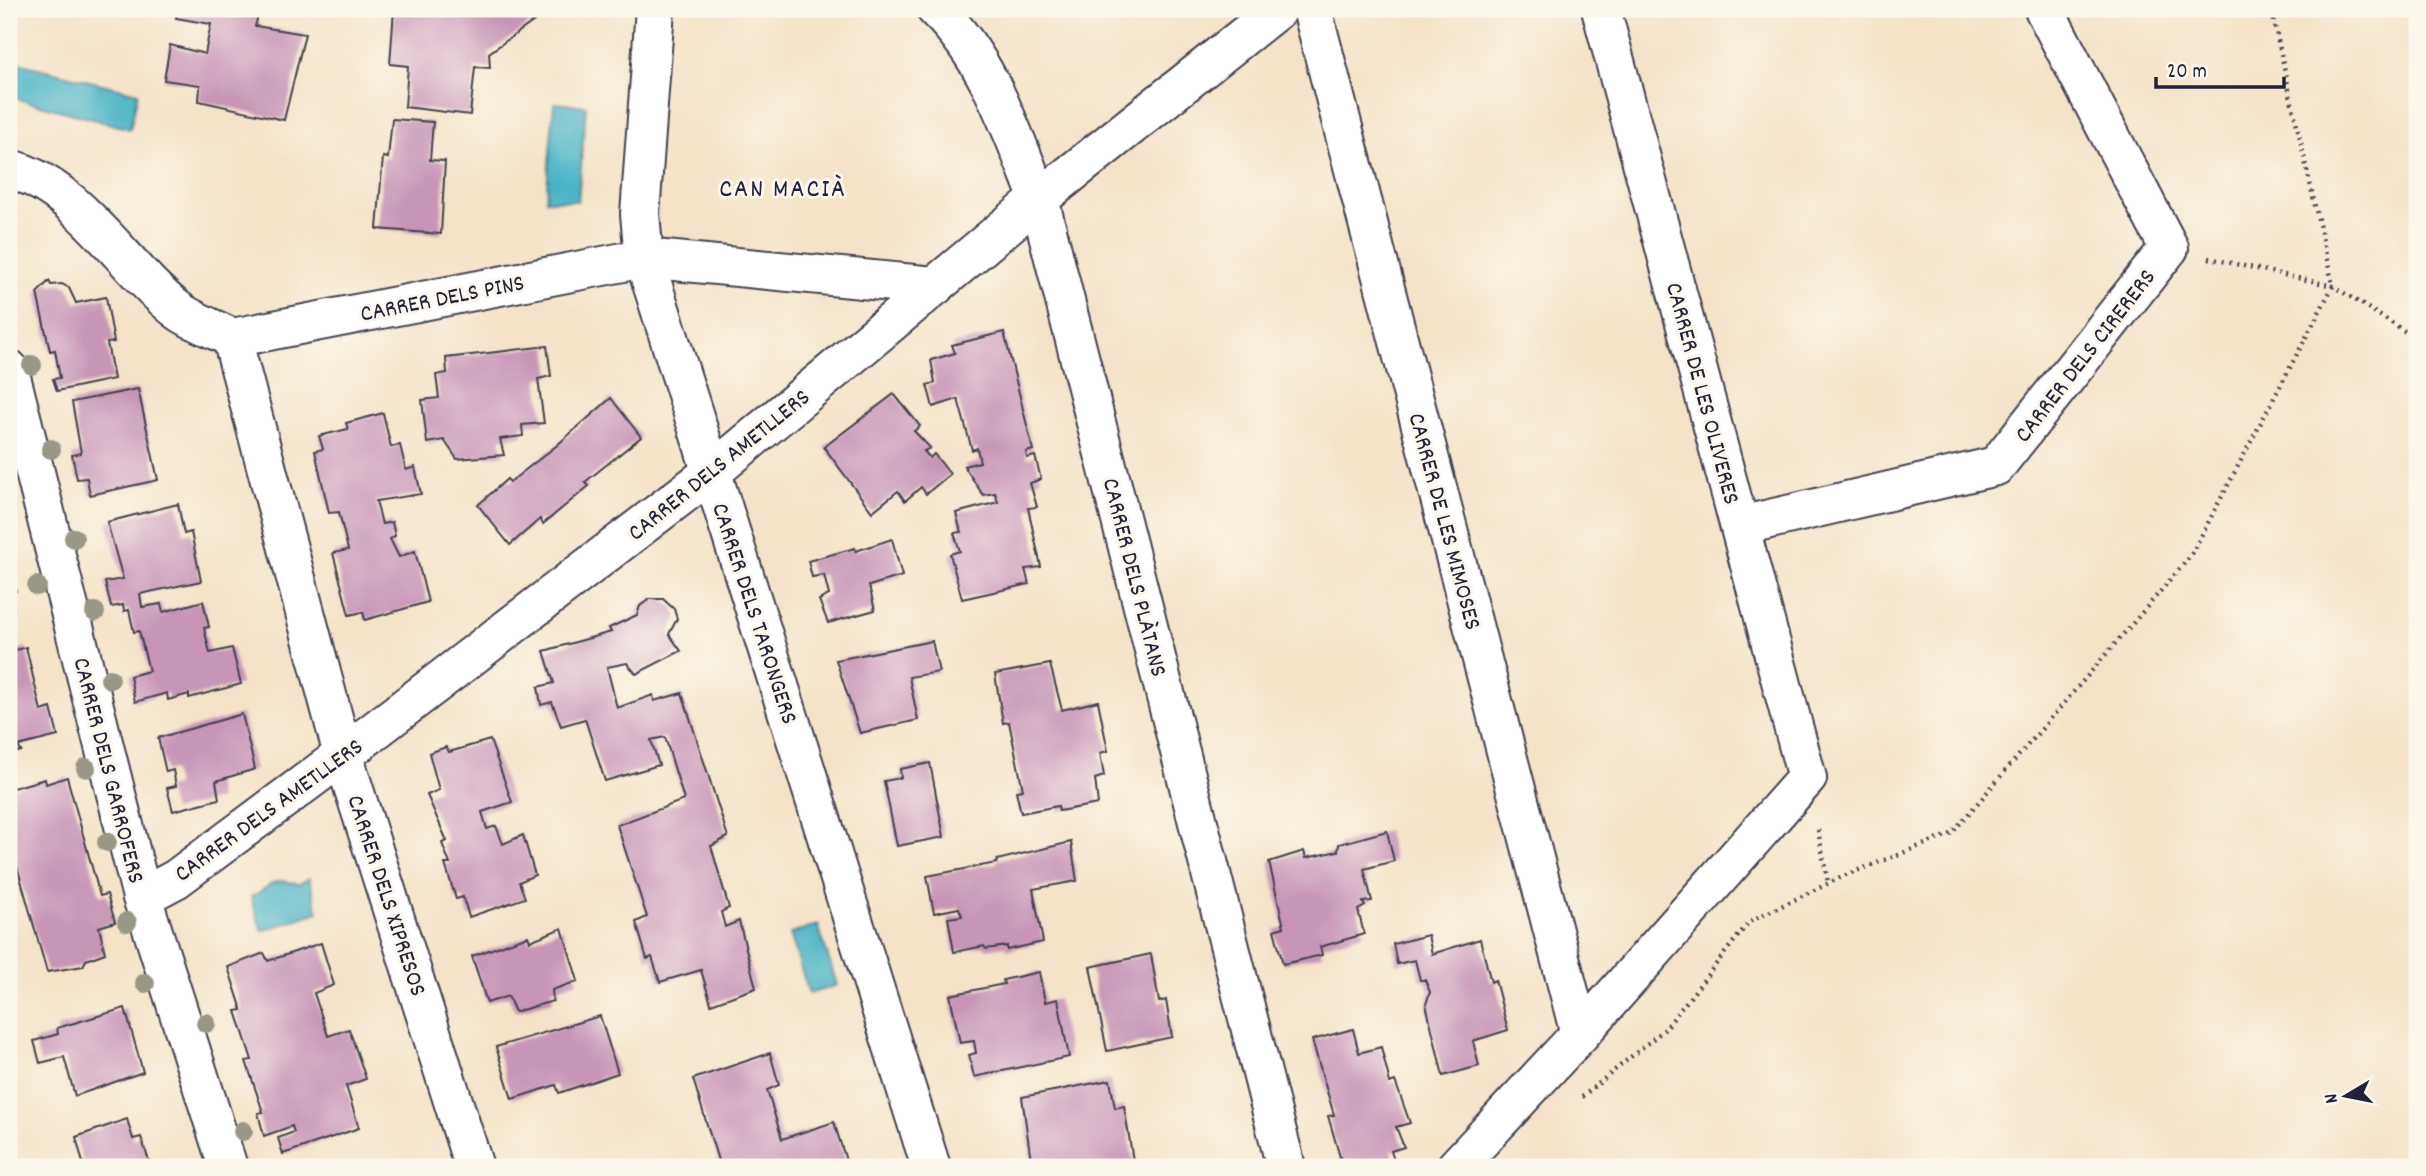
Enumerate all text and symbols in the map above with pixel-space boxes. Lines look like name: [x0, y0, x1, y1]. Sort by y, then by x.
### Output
scale bar: [2156, 46, 2284, 90]
text: 20 m: [2167, 58, 2207, 88]
district label: CAN MACIÀ: [719, 172, 847, 209]
street label: CARRER DELS CIRERERS: [2008, 263, 2165, 451]
street label: CARRER DELS PINS: [358, 267, 527, 333]
street label: CARRER DE LES OLIVERES: [1655, 279, 1747, 509]
street label: CARRER DELS AMETLLERS: [621, 382, 818, 551]
street label: CARRER DE LES MIMOSES: [1398, 409, 1488, 634]
street label: CARRER DELS PLÀTANS: [1092, 475, 1174, 681]
street label: CARRER DELS TARONGERS: [701, 499, 805, 729]
street label: CARRER DELS GARROFERS: [63, 654, 152, 887]
street label: CARRER DELS AMETLLERS: [168, 731, 371, 892]
street label: CARRER DELS XIPRESOS: [337, 791, 434, 1001]
north arrow: [2310, 1060, 2380, 1130]
text: N: [2319, 1091, 2347, 1105]

